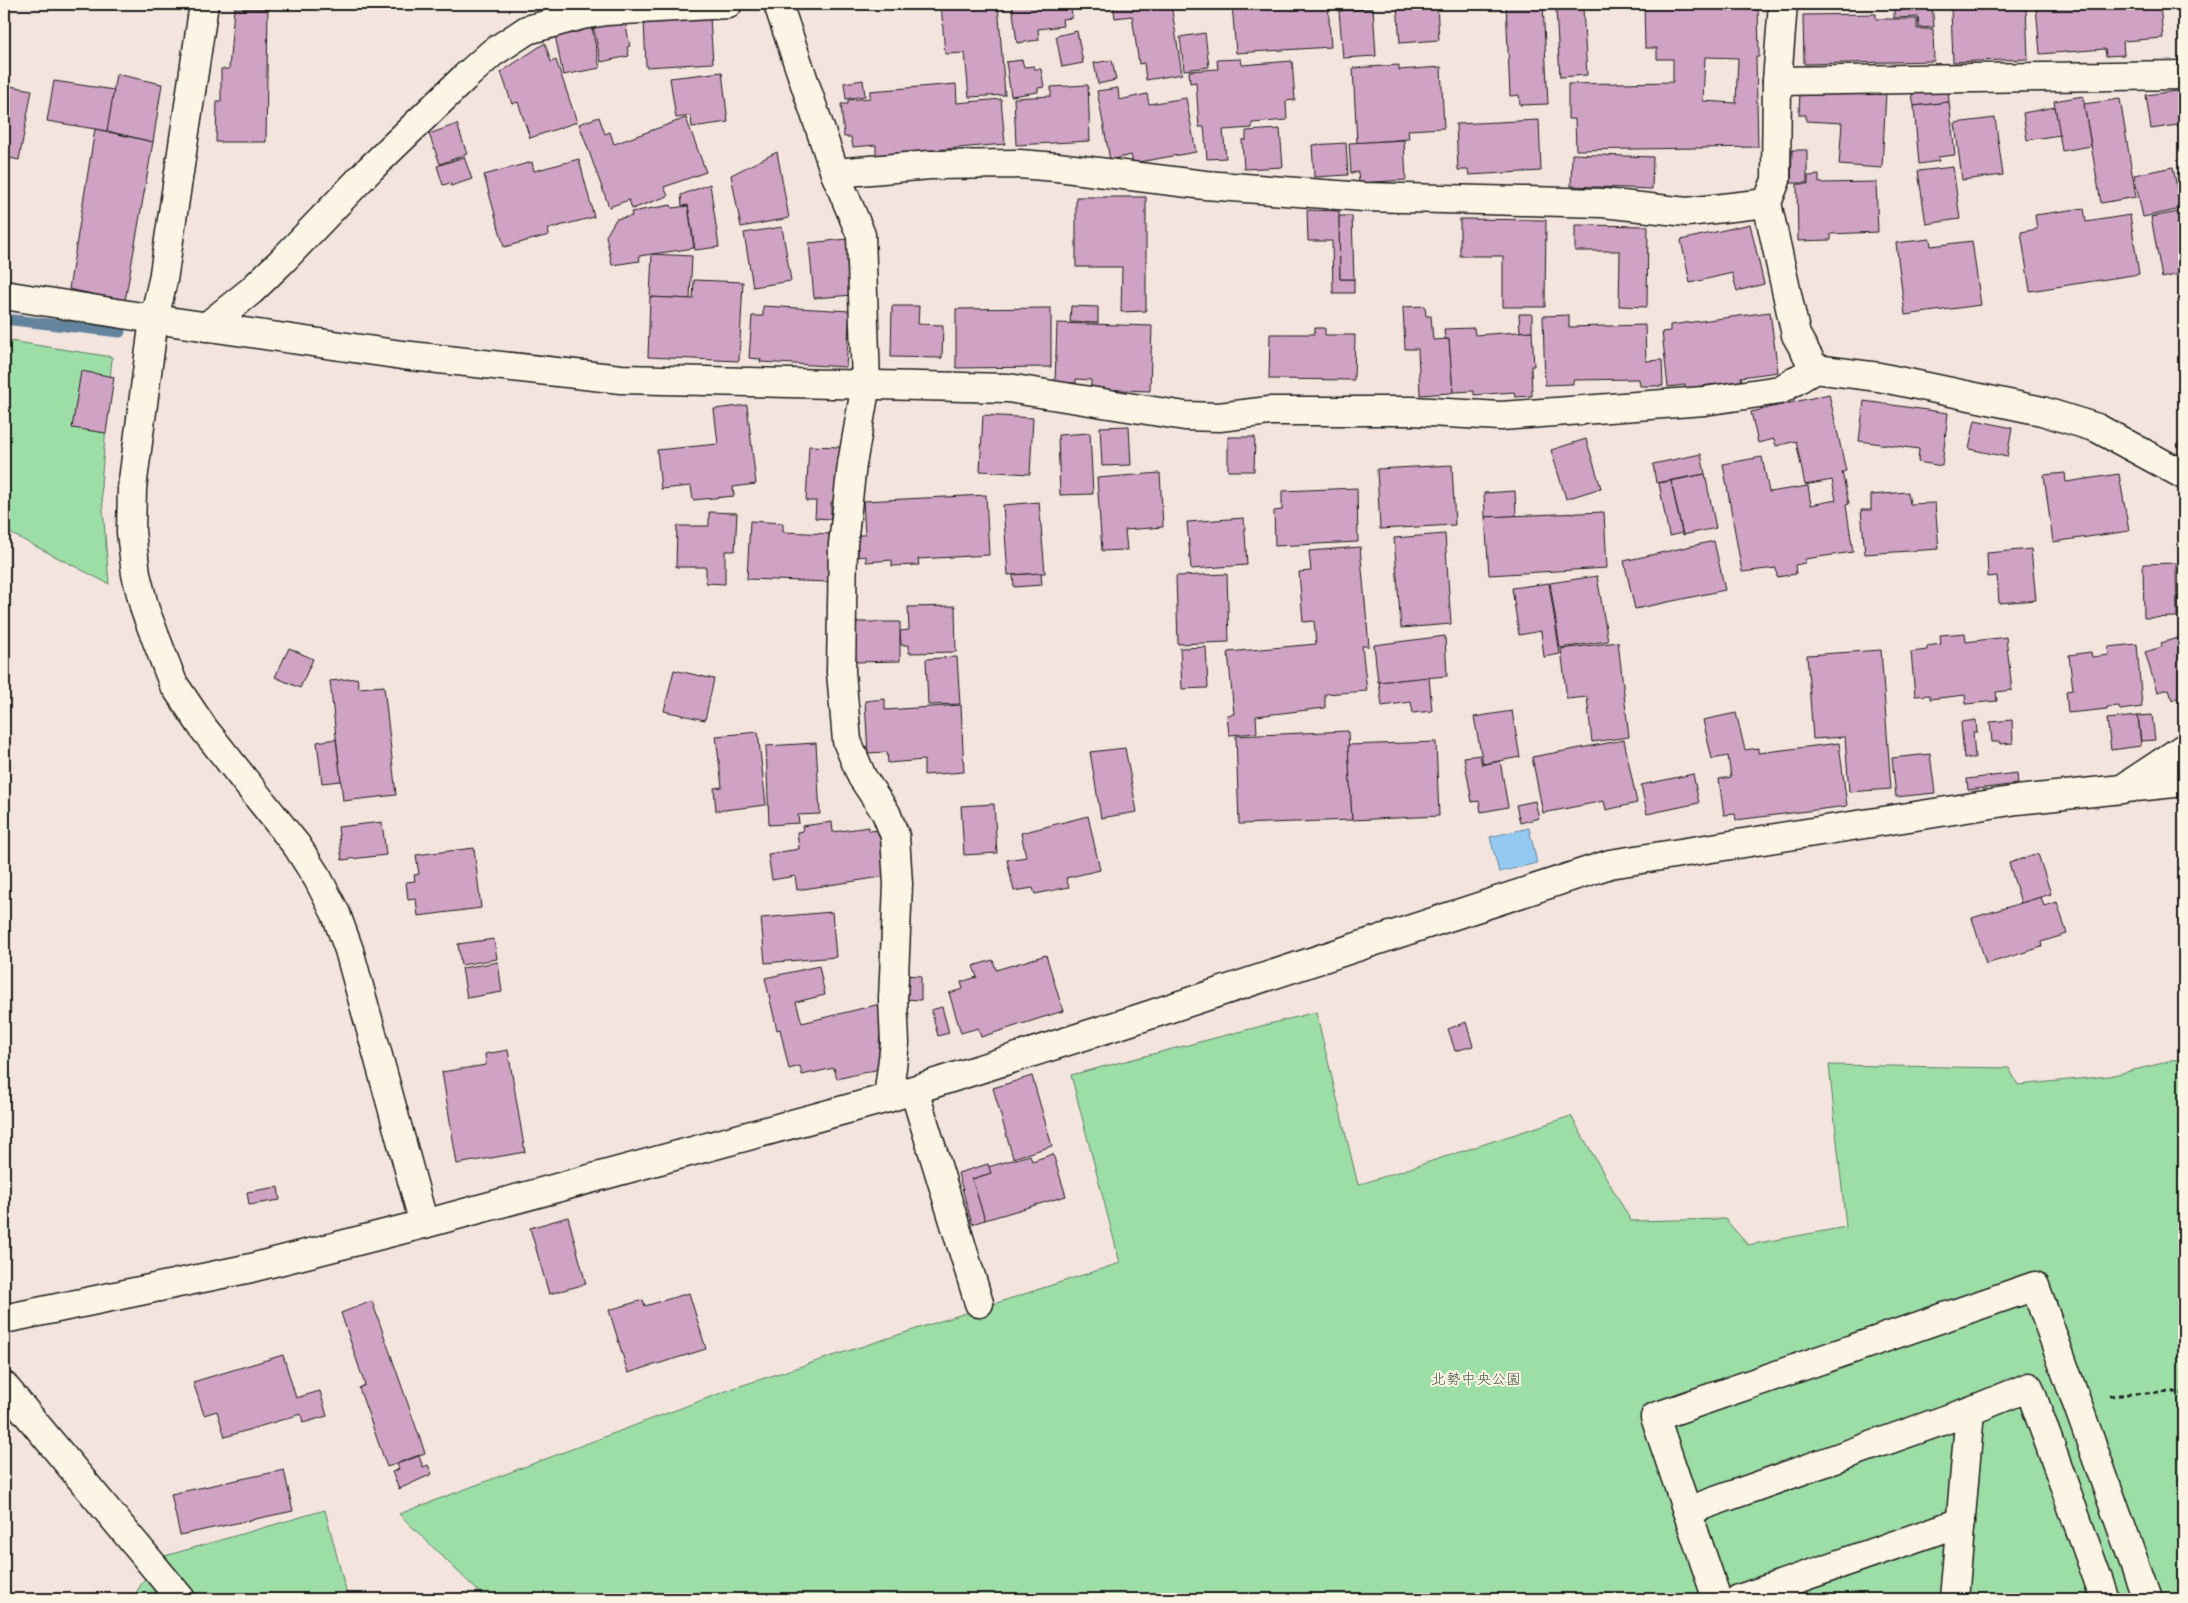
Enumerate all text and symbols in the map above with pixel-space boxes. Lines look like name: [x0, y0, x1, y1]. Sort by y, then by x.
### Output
park label: 北勢中央公園: [1431, 1369, 1521, 1388]

